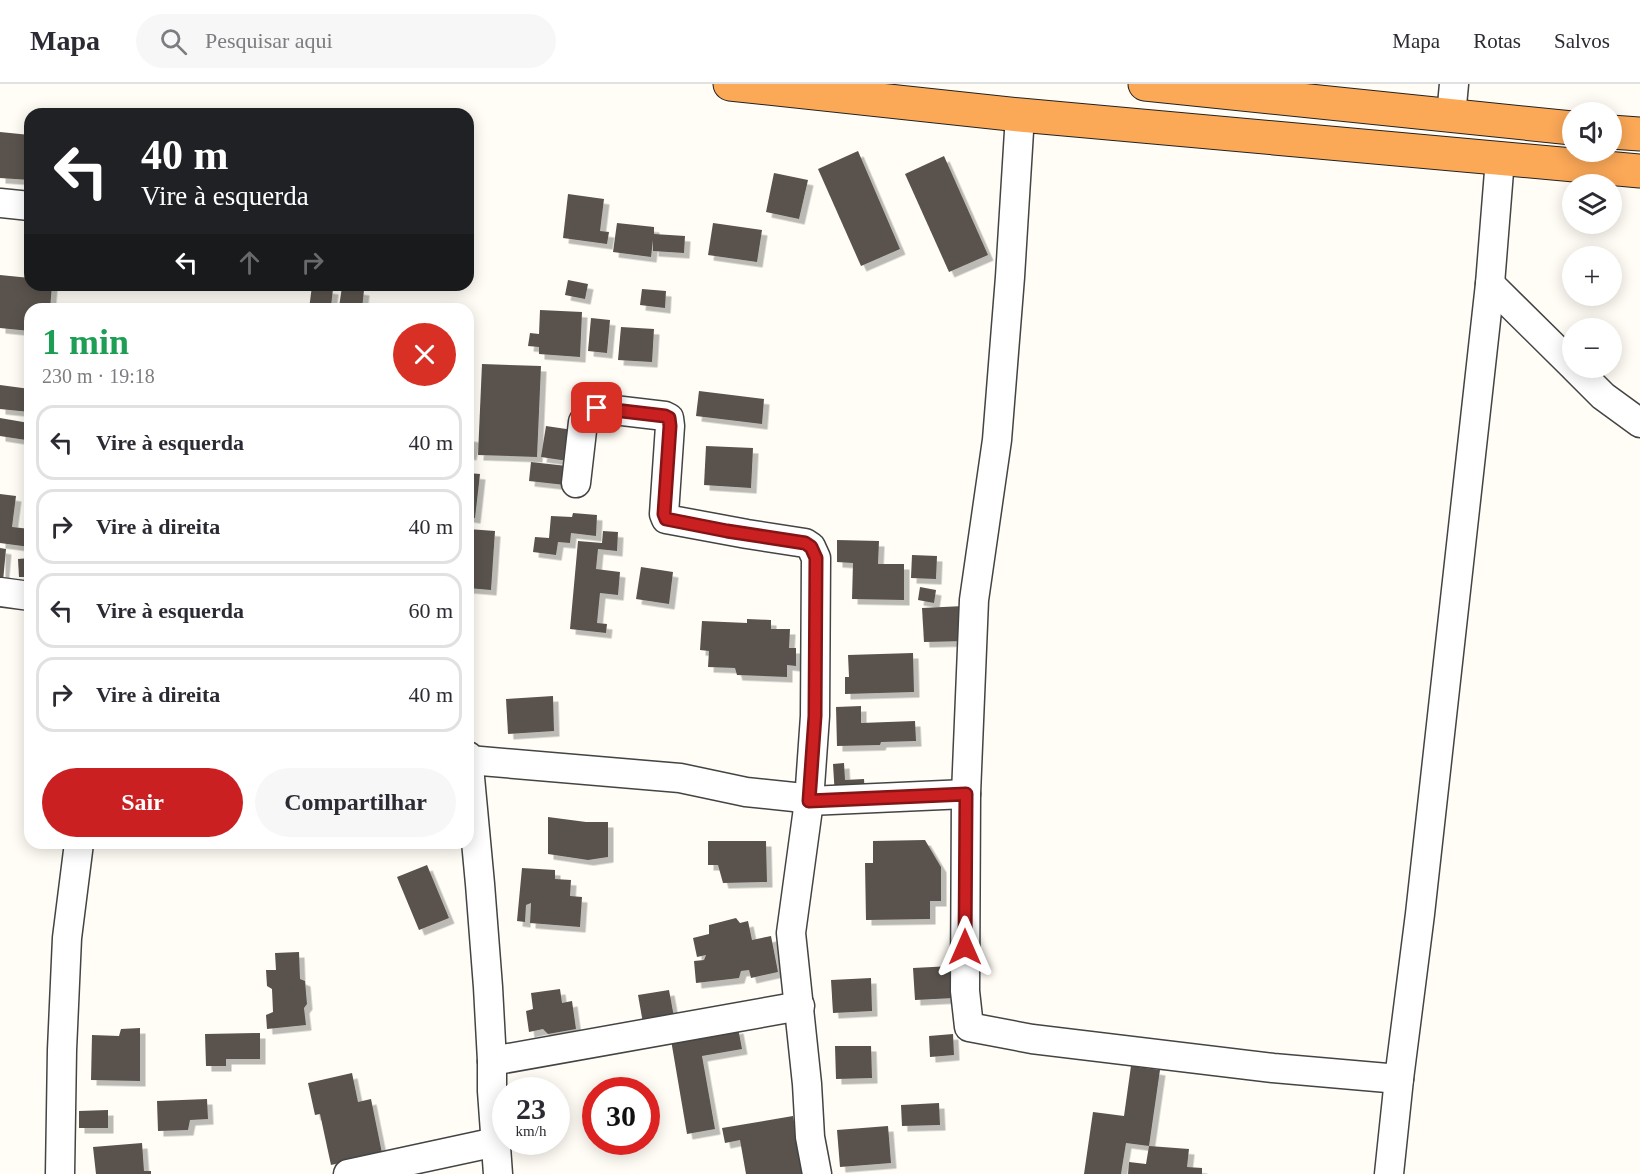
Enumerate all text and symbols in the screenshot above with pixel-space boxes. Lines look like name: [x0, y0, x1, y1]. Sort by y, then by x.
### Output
search box: [136, 14, 556, 68]
text: Mapa: [30, 25, 100, 56]
icon: search: [157, 25, 190, 58]
text: Pesquisar aqui: [205, 28, 333, 53]
text: Mapa: [1392, 29, 1440, 53]
text: Rotas: [1473, 29, 1521, 53]
text: Salvos: [1554, 29, 1610, 53]
map controls: [1562, 102, 1622, 378]
button: sound: [1562, 102, 1622, 162]
icon: left: [42, 132, 120, 210]
text: 40 m: [141, 132, 229, 178]
button: layers: [1562, 174, 1622, 234]
text: Vire à esquerda: [141, 181, 309, 211]
icon: left: [170, 246, 203, 279]
icon: ahead: [233, 246, 266, 279]
icon: right: [296, 246, 329, 279]
button: +: [1562, 246, 1622, 306]
button: −: [1562, 318, 1622, 378]
text: 1 min: [42, 322, 129, 362]
button: close: [393, 323, 456, 386]
text: 230 m · 19:18: [42, 365, 155, 387]
pin: [571, 382, 622, 433]
icon: arrive: [580, 391, 613, 424]
icon: left: [45, 426, 78, 459]
text: Vire à esquerda: [96, 430, 244, 455]
text: 40 m: [408, 430, 453, 455]
icon: right: [45, 510, 78, 543]
text: Vire à direita: [96, 514, 220, 539]
text: 40 m: [408, 514, 453, 539]
icon: left: [45, 594, 78, 627]
text: Vire à esquerda: [96, 598, 244, 623]
text: 60 m: [408, 598, 453, 623]
icon: right: [45, 678, 78, 711]
text: Vire à direita: [96, 682, 220, 707]
text: 40 m: [408, 682, 453, 707]
button: Sair: [42, 768, 243, 837]
button: Compartilhar: [255, 768, 456, 837]
position arrow: [933, 915, 997, 979]
speed limit sign: 30: [582, 1077, 660, 1155]
text: 23: [516, 1092, 546, 1125]
text: km/h: [516, 1123, 546, 1139]

